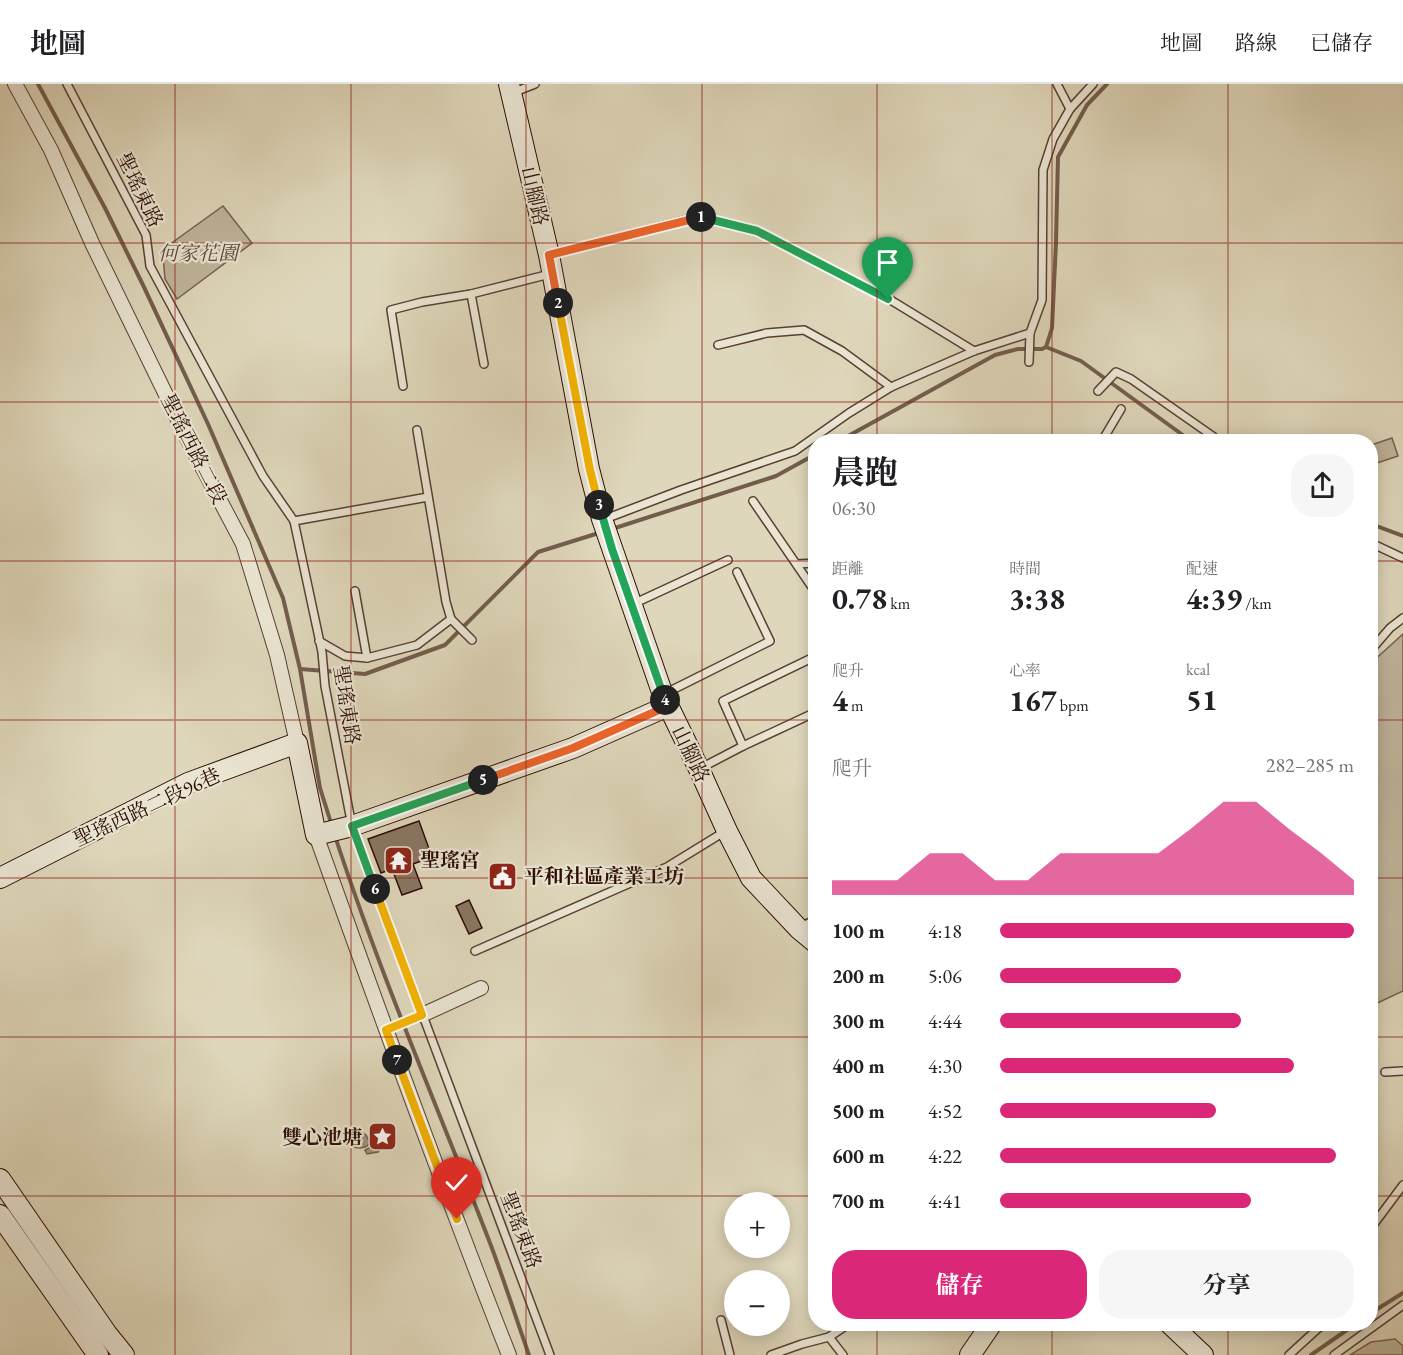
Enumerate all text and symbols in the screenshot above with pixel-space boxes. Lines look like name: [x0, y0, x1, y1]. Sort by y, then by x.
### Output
text: 地圖: [30, 25, 86, 61]
text: 地圖: [1160, 29, 1202, 56]
text: 路線: [1235, 29, 1277, 56]
text: 已儲存: [1310, 29, 1373, 56]
street label: 聖瑤東路: [111, 148, 169, 232]
street label: 山腳路: [516, 164, 554, 228]
pin: 1: [686, 202, 716, 232]
text: 1: [697, 206, 705, 227]
pin: [862, 237, 913, 299]
park label: 何家花園: [158, 240, 241, 266]
icon: arrive: [871, 246, 904, 279]
pin: 2: [543, 288, 573, 318]
text: 2: [554, 292, 562, 313]
street label: 聖瑤西路二段: [155, 390, 233, 508]
text: 晨跑: [832, 451, 898, 494]
button: share: [1291, 454, 1354, 517]
pin: 3: [584, 490, 614, 520]
text: 3: [595, 494, 603, 515]
text: 06:30: [832, 495, 875, 521]
text: 距離: [832, 558, 864, 579]
text: 時間: [1009, 558, 1041, 579]
text: 配速: [1186, 558, 1218, 579]
text: 0.78: [832, 579, 887, 618]
text: 3:38: [1009, 579, 1065, 618]
text: 4:39: [1186, 579, 1242, 618]
text: km: [887, 593, 910, 614]
text: /km: [1242, 593, 1272, 614]
text: kcal: [1186, 659, 1210, 680]
text: 爬升: [832, 660, 864, 681]
text: 心率: [1009, 660, 1041, 681]
street label: 聖瑤東路: [328, 663, 366, 747]
text: 51: [1186, 680, 1218, 719]
text: 4: [832, 681, 848, 720]
text: 167: [1009, 681, 1057, 720]
pin: 4: [650, 685, 680, 715]
text: 4: [661, 689, 669, 710]
text: m: [848, 695, 864, 716]
text: bpm: [1057, 695, 1089, 716]
street label: 山腳路: [666, 721, 716, 787]
text: 282–285 m: [1266, 752, 1354, 778]
text: 爬升: [832, 755, 872, 781]
street label: 聖瑤西路二段96巷: [69, 762, 225, 852]
pin: 5: [468, 765, 498, 795]
text: 5: [479, 769, 487, 790]
temple icon: 聖瑤宮: [383, 844, 415, 876]
place label: 聖瑤宮: [420, 847, 480, 873]
public building icon: 平和社區產業工坊: [487, 860, 519, 892]
place label: 平和社區產業工坊: [524, 863, 684, 889]
pin: 6: [360, 874, 390, 904]
text: 6: [371, 878, 379, 899]
text: 100 m: [832, 918, 885, 944]
text: 4:18: [928, 918, 962, 944]
text: 200 m: [832, 963, 885, 989]
text: 5:06: [928, 963, 962, 989]
text: 300 m: [832, 1008, 885, 1034]
text: 4:44: [928, 1008, 962, 1034]
pin: 7: [382, 1045, 412, 1075]
text: 7: [393, 1049, 401, 1070]
text: 400 m: [832, 1053, 885, 1079]
text: 4:30: [928, 1053, 962, 1079]
text: 500 m: [832, 1098, 885, 1124]
text: 4:52: [928, 1098, 962, 1124]
place icon: 雙心池塘: [367, 1121, 399, 1153]
place label: 雙心池塘: [282, 1124, 362, 1150]
text: 600 m: [832, 1143, 885, 1169]
text: 4:22: [928, 1143, 962, 1169]
pin: [431, 1157, 482, 1219]
icon: check: [440, 1166, 473, 1199]
street label: 聖瑤東路: [495, 1188, 547, 1272]
text: 700 m: [832, 1188, 885, 1214]
text: 4:41: [928, 1188, 962, 1214]
map controls: [724, 1192, 790, 1336]
button: +: [724, 1192, 790, 1258]
button: 儲存: [832, 1250, 1087, 1319]
button: 分享: [1099, 1250, 1354, 1319]
button: −: [724, 1270, 790, 1336]

